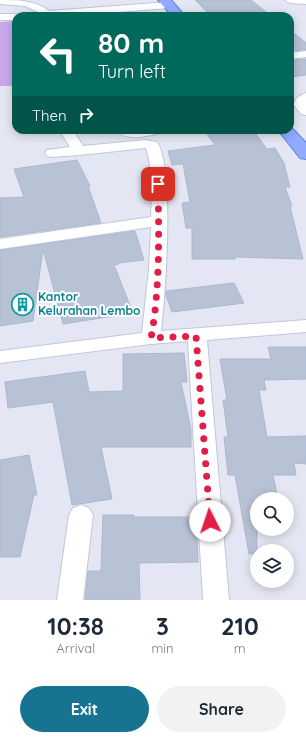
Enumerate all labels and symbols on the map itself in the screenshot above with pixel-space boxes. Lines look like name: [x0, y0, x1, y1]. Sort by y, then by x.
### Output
pin: [141, 167, 175, 201]
place label: Kantor Kelurahan Lembo: [38, 289, 141, 318]
building icon: Kantor Kelurahan Lembo: [9, 291, 35, 317]
position arrow: [189, 500, 231, 542]

